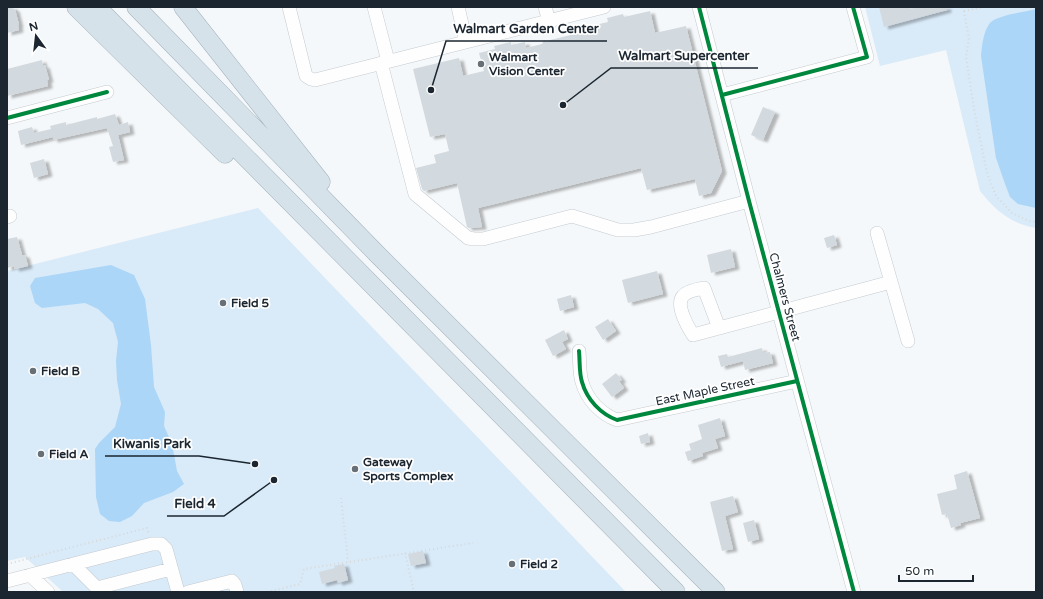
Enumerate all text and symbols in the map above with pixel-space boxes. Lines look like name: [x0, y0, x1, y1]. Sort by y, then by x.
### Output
north arrow: [16, 16, 56, 56]
callout: Walmart Garden Center: [446, 16, 607, 41]
text: N: [28, 19, 39, 34]
text: Walmart Garden Center: [453, 21, 600, 37]
callout: Walmart Supercenter: [611, 43, 758, 68]
text: Walmart Supercenter: [618, 48, 751, 64]
place label: Walmart Vision Center: [489, 50, 565, 78]
marker: Walmart Vision Center: [476, 59, 486, 69]
street label: Chalmers Street: [766, 251, 804, 343]
place label: Field 5: [231, 296, 270, 310]
marker: Field 5: [218, 298, 228, 308]
place label: Field B: [41, 364, 80, 378]
marker: Field B: [28, 366, 38, 376]
street label: East Maple Street: [654, 374, 756, 408]
callout: Kiwanis Park: [105, 431, 199, 456]
text: Kiwanis Park: [113, 436, 191, 452]
place label: Field A: [49, 447, 89, 461]
marker: Field A: [36, 449, 46, 459]
place label: Gateway Sports Complex: [363, 455, 454, 484]
marker: Gateway Sports Complex: [350, 464, 360, 474]
callout: Field 4: [167, 491, 224, 516]
text: Field 4: [174, 496, 217, 512]
place label: Field 2: [520, 557, 558, 571]
scale bar: [899, 557, 973, 583]
marker: Field 2: [507, 559, 517, 569]
text: 50 m: [905, 564, 934, 578]

